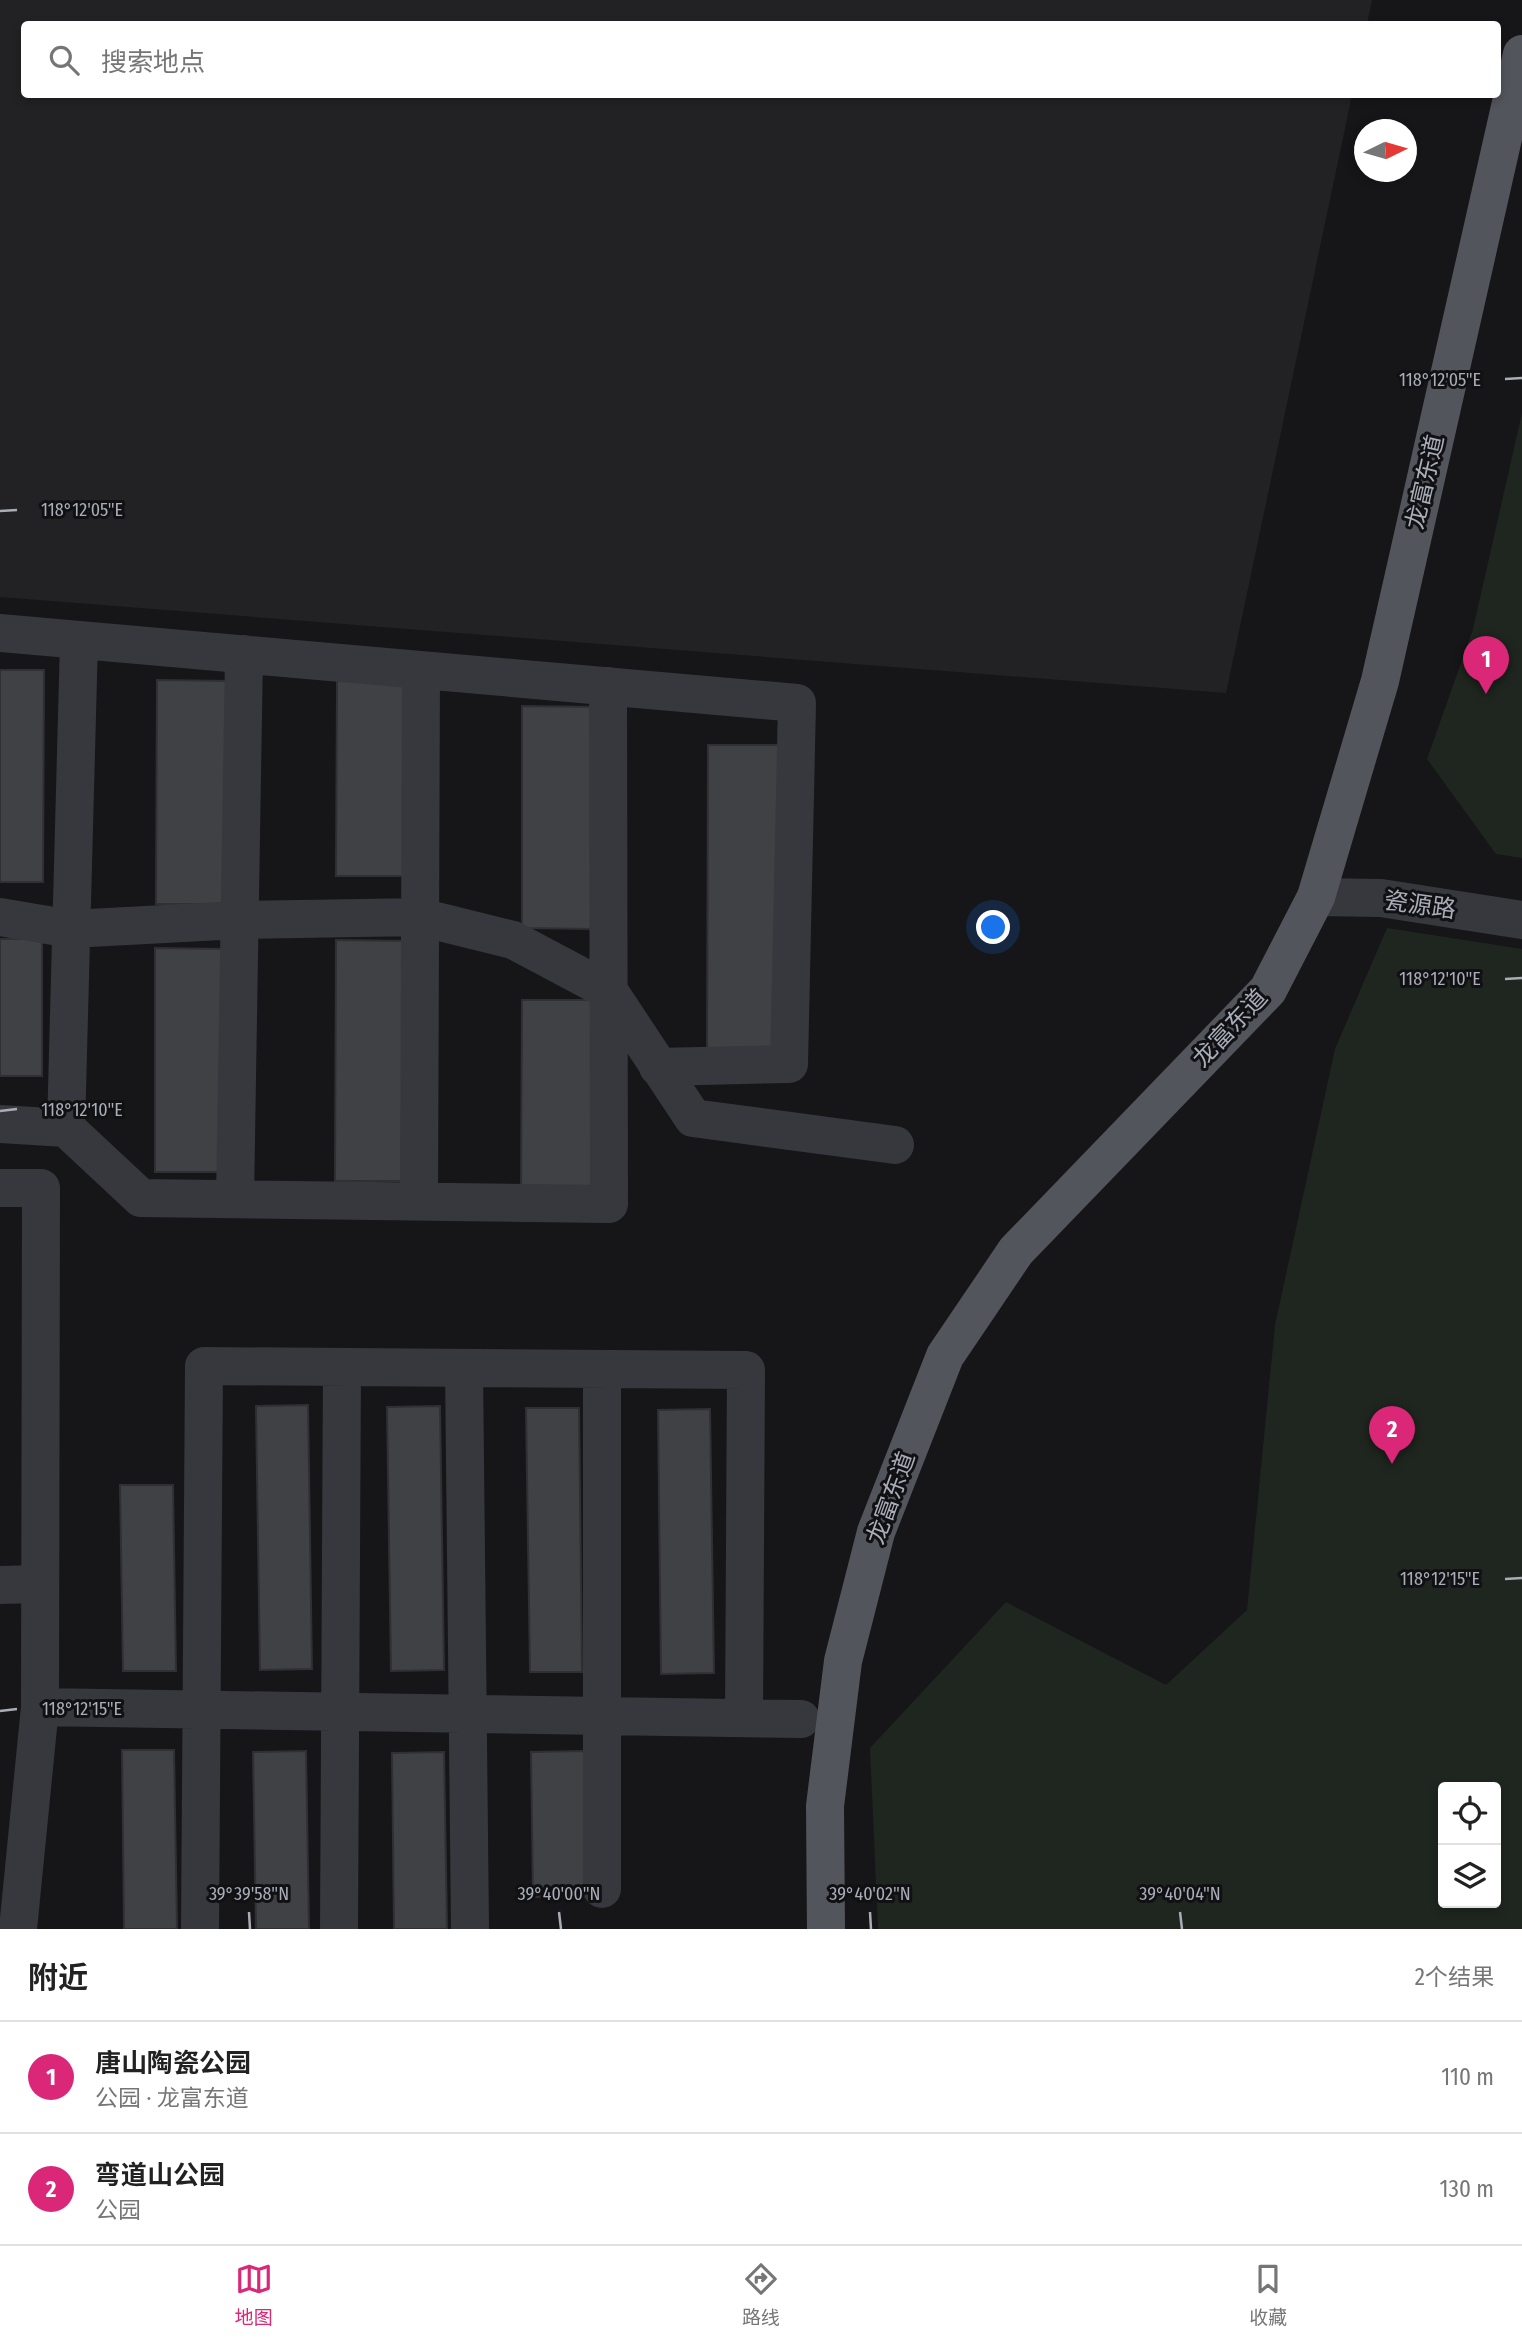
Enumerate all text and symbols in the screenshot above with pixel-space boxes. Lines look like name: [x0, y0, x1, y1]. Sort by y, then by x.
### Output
search box: [21, 21, 1501, 98]
icon: search: [45, 41, 83, 79]
text: 搜索地点: [101, 47, 205, 78]
north arrow: [1354, 119, 1417, 182]
text: 118°12'05"E: [1399, 369, 1481, 391]
street label: 龙富东道: [1401, 432, 1449, 532]
text: 118°12'05"E: [41, 499, 123, 521]
pin: 1: [1463, 636, 1509, 694]
street label: 瓷源路: [1382, 886, 1458, 924]
your location: [976, 910, 1010, 944]
text: 118°12'10"E: [1399, 968, 1481, 990]
street label: 龙富东道: [1187, 983, 1273, 1073]
text: 118°12'10"E: [41, 1099, 123, 1121]
pin: 2: [1369, 1406, 1415, 1464]
street label: 龙富东道: [861, 1448, 921, 1548]
text: 118°12'15"E: [1400, 1568, 1480, 1590]
text: 118°12'15"E: [42, 1698, 122, 1720]
map controls: [1438, 1782, 1501, 1908]
button: locate: [1438, 1782, 1501, 1845]
button: layers: [1438, 1845, 1501, 1908]
text: 39°39'58"N: [209, 1883, 289, 1905]
text: 39°40'00"N: [518, 1883, 600, 1905]
text: 39°40'02"N: [829, 1883, 911, 1905]
text: 39°40'04"N: [1139, 1883, 1221, 1905]
text: 附近: [28, 1960, 88, 1996]
text: 2个结果: [1415, 1963, 1494, 1991]
text: 唐山陶瓷公园: [95, 2048, 251, 2079]
text: 1: [46, 2063, 56, 2091]
text: 110 m: [1441, 2063, 1494, 2091]
text: 公园 · 龙富东道: [95, 2084, 249, 2112]
text: 弯道山公园: [95, 2160, 225, 2191]
text: 2: [46, 2175, 56, 2203]
text: 130 m: [1440, 2175, 1494, 2203]
text: 公园: [95, 2196, 141, 2224]
tab: 地图: [235, 2260, 273, 2329]
tab: 路线: [742, 2260, 780, 2329]
tab: 收藏: [1249, 2260, 1287, 2329]

